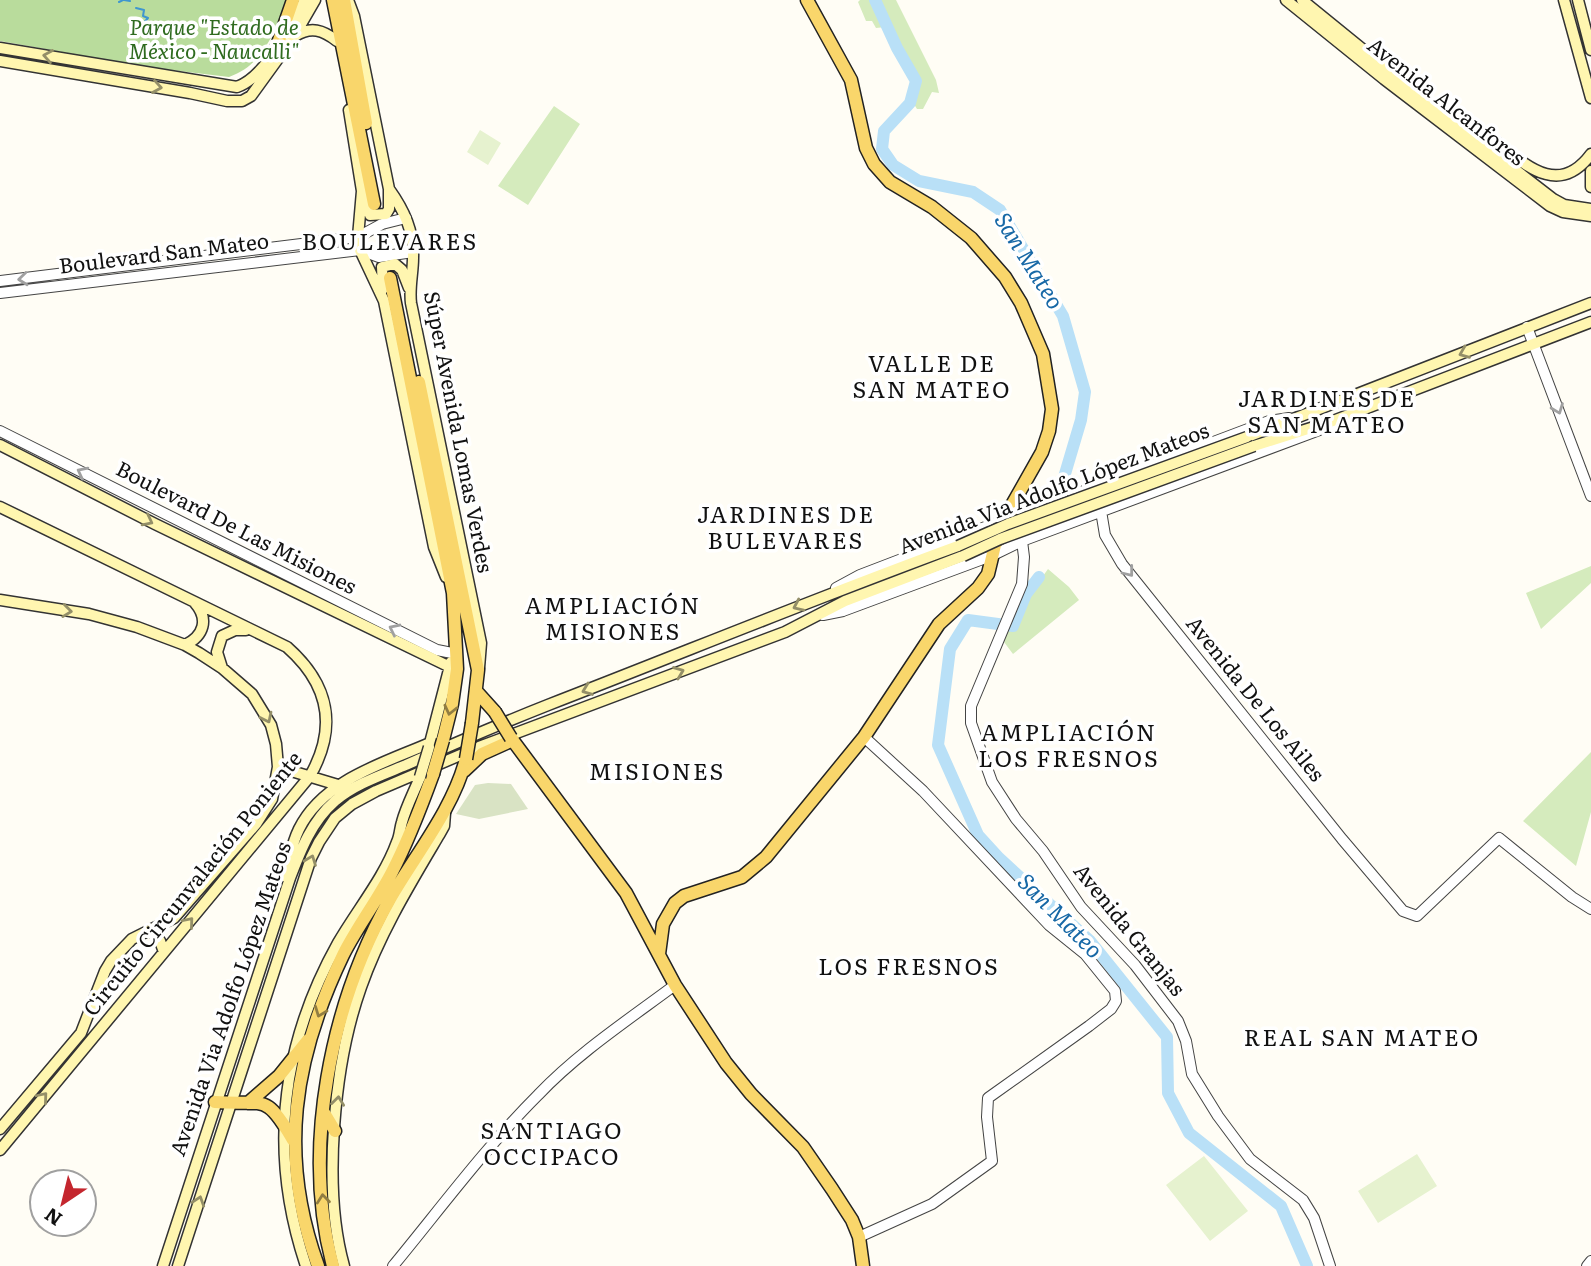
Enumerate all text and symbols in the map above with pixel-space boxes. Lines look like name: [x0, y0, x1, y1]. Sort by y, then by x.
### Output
park label: Parque "Estado de México - Naucalli": [129, 10, 299, 65]
street label: Avenida Alcanfores: [1362, 28, 1533, 172]
one-way arrow: [42, 50, 54, 65]
one-way arrow: [151, 79, 163, 94]
water label: San Mateo: [988, 205, 1074, 315]
street label: Boulevard San Mateo: [57, 223, 270, 280]
district label: BOULEVARES: [302, 223, 478, 257]
one-way arrow: [17, 271, 28, 286]
street label: Súper Avenida Lomas Verdes: [418, 288, 503, 575]
one-way arrow: [1458, 344, 1470, 358]
district label: VALLE DE SAN MATEO: [853, 345, 1011, 405]
district label: JARDINES DE SAN MATEO: [1238, 380, 1416, 440]
one-way arrow: [1549, 402, 1563, 414]
street label: Avenida Via Adolfo López Mateos: [893, 413, 1213, 560]
street label: Boulevard De Las Misiones: [111, 451, 363, 600]
one-way arrow: [77, 466, 89, 480]
district label: JARDINES DE BULEVARES: [697, 496, 875, 556]
one-way arrow: [141, 512, 153, 526]
one-way arrow: [1120, 564, 1133, 577]
district label: AMPLIACIÓN MISIONES: [525, 587, 701, 647]
one-way arrow: [793, 598, 806, 612]
one-way arrow: [62, 604, 73, 619]
street label: Avenida De Los Ailes: [1180, 608, 1333, 787]
one-way arrow: [389, 623, 401, 637]
one-way arrow: [673, 667, 685, 681]
one-way arrow: [582, 682, 594, 696]
one-way arrow: [444, 704, 458, 716]
one-way arrow: [259, 711, 273, 723]
district label: AMPLIACIÓN LOS FRESNOS: [978, 714, 1160, 774]
street label: Circuito Circunvalación Poniente: [74, 743, 308, 1022]
district label: MISIONES: [589, 753, 725, 787]
street label: Avenida Via Adolfo López Mateos: [160, 837, 297, 1159]
one-way arrow: [303, 854, 317, 866]
street label: Avenida Granjas: [1068, 855, 1194, 1001]
water label: San Mateo: [1011, 864, 1112, 965]
one-way arrow: [181, 918, 193, 931]
district label: LOS FRESNOS: [818, 948, 1000, 982]
one-way arrow: [314, 1005, 328, 1017]
district label: REAL SAN MATEO: [1244, 1019, 1480, 1053]
one-way arrow: [35, 1092, 48, 1104]
one-way arrow: [331, 1095, 346, 1107]
district label: SANTIAGO OCCIPACO: [481, 1112, 623, 1172]
north arrow: [28, 1168, 98, 1238]
one-way arrow: [315, 1193, 330, 1204]
one-way arrow: [191, 1195, 205, 1208]
text: N: [38, 1202, 67, 1234]

